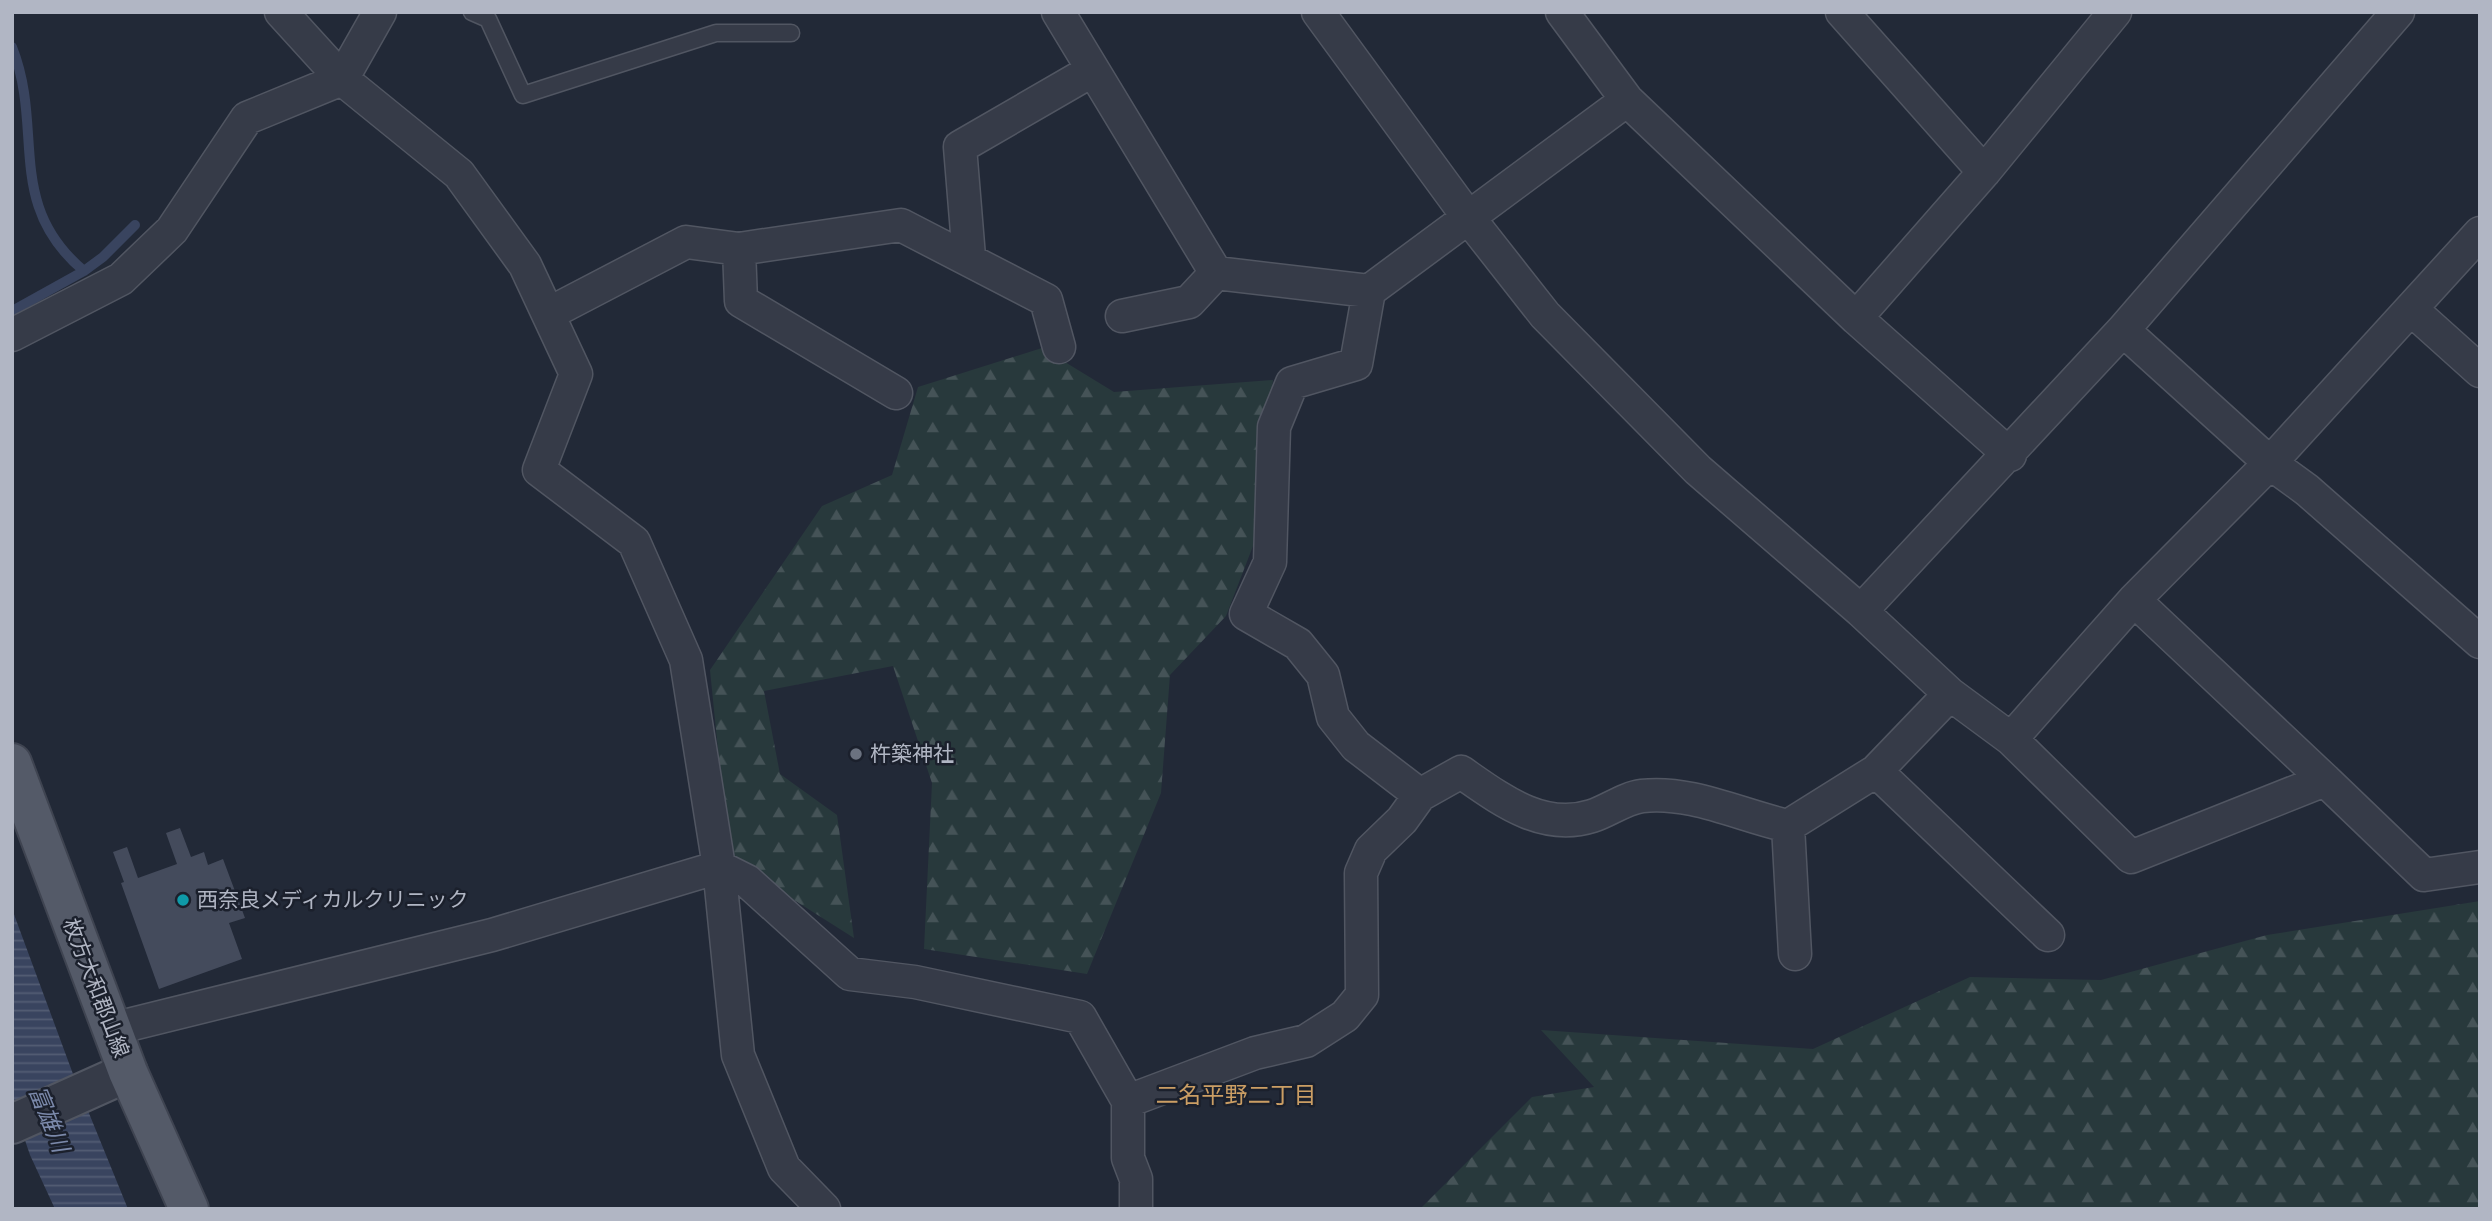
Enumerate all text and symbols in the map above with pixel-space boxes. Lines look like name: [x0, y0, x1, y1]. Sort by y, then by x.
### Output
place label: 杵築神社: [870, 739, 954, 769]
marker: 杵築神社: [848, 746, 864, 762]
place label: 西奈良メディカルクリニック: [197, 885, 469, 915]
marker: 西奈良メディカルクリニック: [175, 892, 191, 908]
street label: 枚方大和郡山線: [56, 914, 136, 1062]
district label: 二名平野二丁目: [1156, 1078, 1317, 1112]
water label: 富雄川: [20, 1081, 79, 1160]

